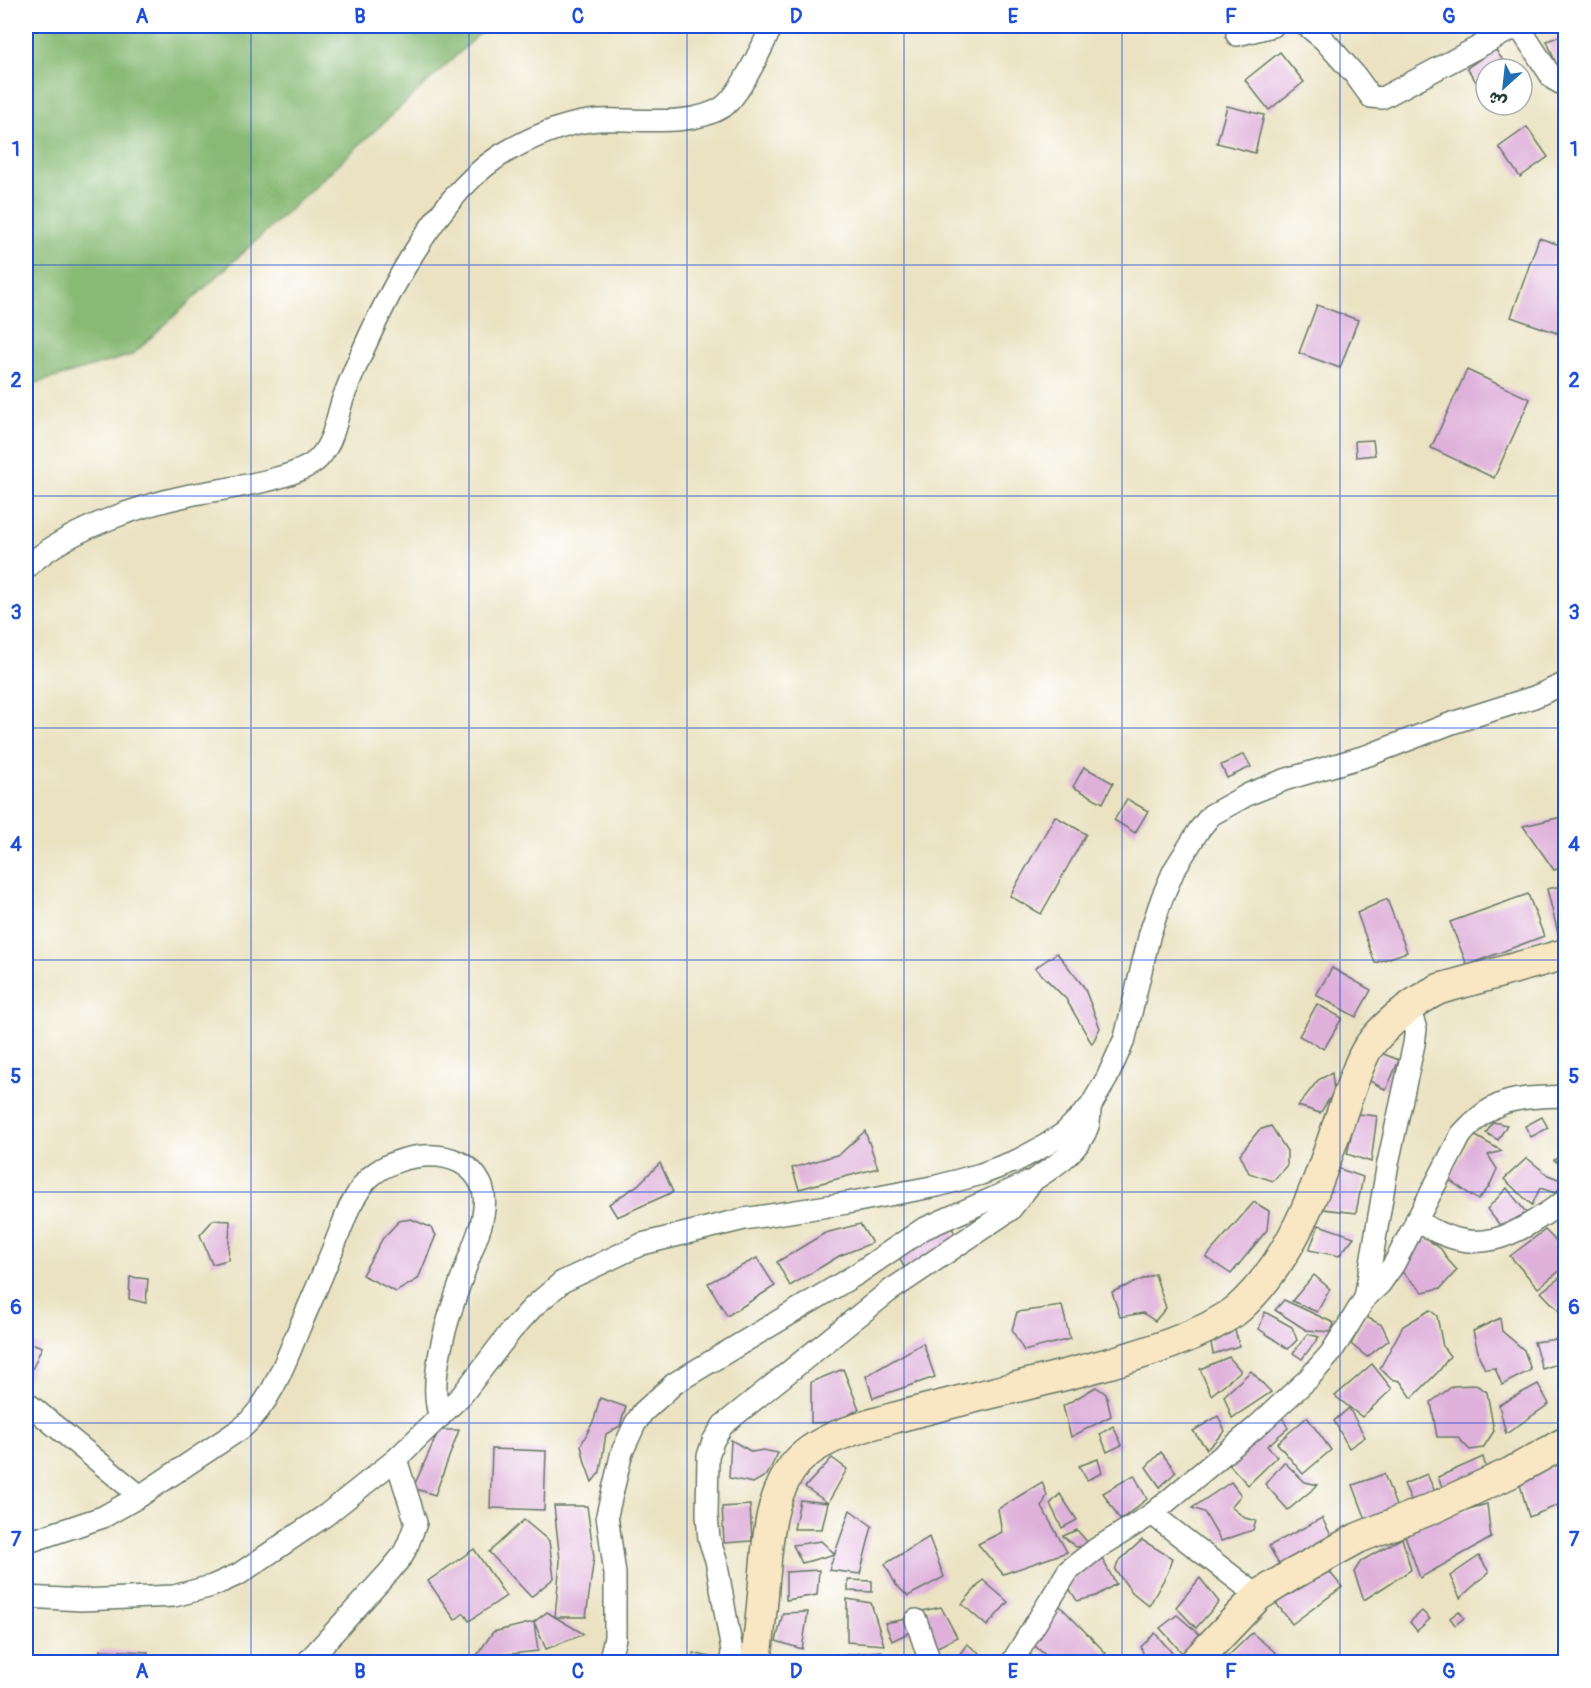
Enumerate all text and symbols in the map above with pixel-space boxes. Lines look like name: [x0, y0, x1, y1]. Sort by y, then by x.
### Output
text: A: [136, 4, 149, 29]
text: B: [354, 4, 366, 29]
text: C: [572, 4, 584, 29]
text: D: [790, 4, 803, 29]
text: E: [1008, 4, 1019, 29]
text: F: [1225, 4, 1237, 29]
text: G: [1442, 4, 1456, 29]
north arrow: [1474, 57, 1534, 117]
text: ش: [1485, 87, 1510, 112]
text: 1: [12, 137, 20, 162]
text: 1: [1570, 137, 1578, 162]
text: 2: [10, 368, 22, 393]
text: 2: [1568, 368, 1580, 393]
text: 3: [10, 600, 22, 625]
text: 3: [1568, 600, 1580, 625]
text: 4: [10, 832, 22, 857]
text: 4: [1568, 832, 1580, 857]
text: 5: [11, 1064, 22, 1089]
text: 5: [1569, 1064, 1580, 1089]
text: 6: [10, 1295, 22, 1320]
text: 6: [1568, 1295, 1580, 1320]
text: 7: [11, 1527, 22, 1552]
text: 7: [1569, 1527, 1580, 1552]
text: A: [136, 1659, 149, 1684]
text: B: [354, 1659, 366, 1684]
text: C: [572, 1659, 584, 1684]
text: D: [790, 1659, 803, 1684]
text: E: [1008, 1659, 1019, 1684]
text: F: [1225, 1659, 1237, 1684]
text: G: [1442, 1659, 1456, 1684]

